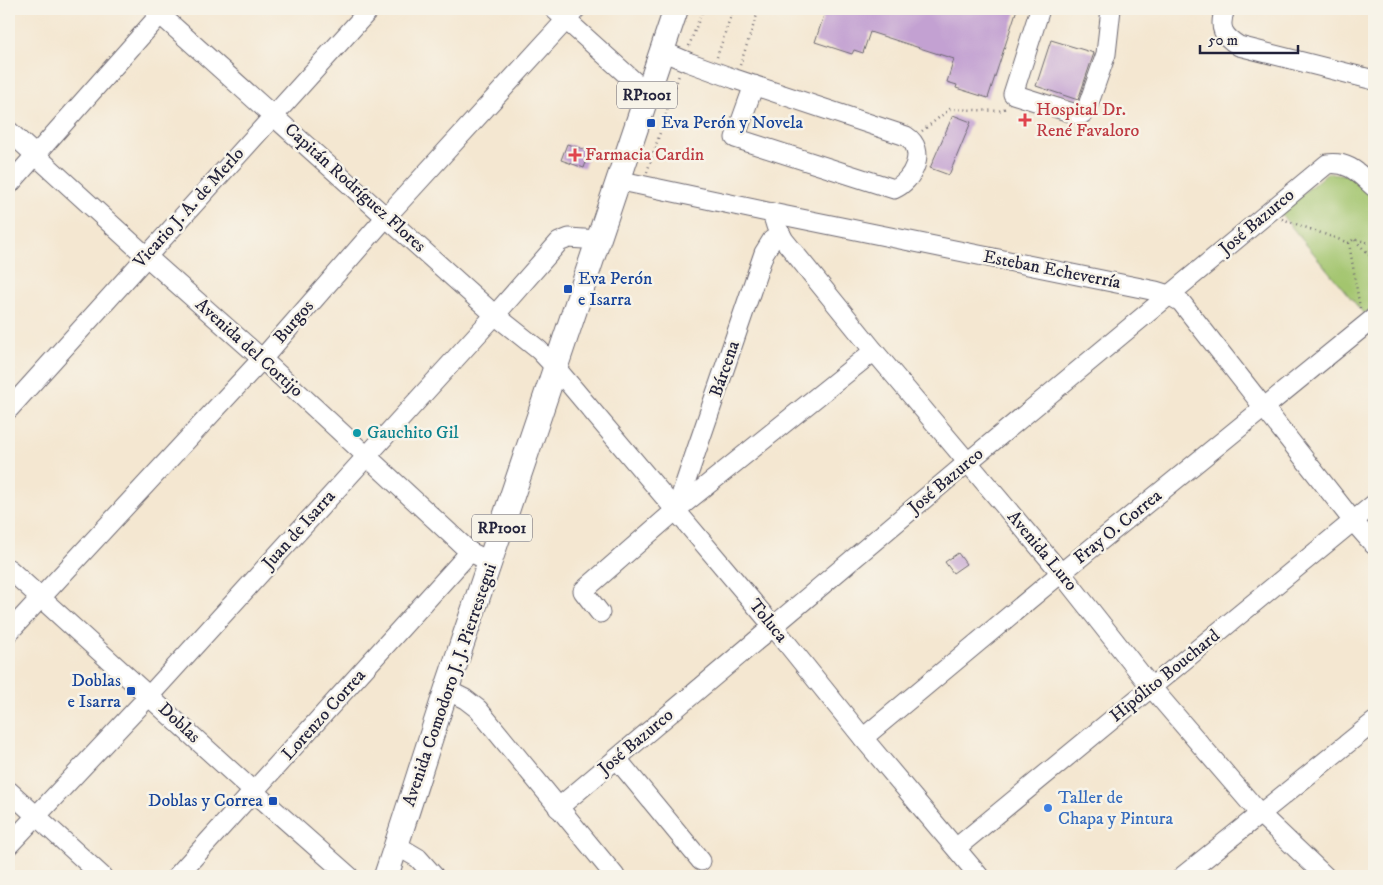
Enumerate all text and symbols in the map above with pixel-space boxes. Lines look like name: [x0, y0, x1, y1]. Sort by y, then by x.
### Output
scale bar: [1200, 22, 1298, 54]
text: 50 m: [1208, 31, 1238, 50]
road number: RP1001: [617, 82, 677, 108]
place label: Hospital Dr. René Favaloro: [1036, 99, 1139, 142]
place label: Eva Perón y Novela: [661, 112, 803, 134]
marker: Hospital Dr. René Favaloro: [1018, 113, 1032, 127]
marker: Eva Perón y Novela: [645, 117, 657, 129]
street label: Capitán Rodríguez Flores: [280, 119, 430, 257]
street label: Vicario J. A. de Merlo: [128, 143, 249, 274]
place label: Farmacia Cardin: [585, 144, 705, 166]
marker: Farmacia Cardin: [569, 149, 581, 161]
street label: José Bazurco: [1213, 184, 1299, 261]
street label: Esteban Echeverría: [981, 246, 1123, 294]
place label: Eva Perón e Isarra: [578, 268, 653, 311]
marker: Eva Perón e Isarra: [562, 283, 574, 295]
street label: Avenida del Cortijo: [191, 294, 308, 402]
street label: Burgos: [269, 296, 319, 348]
street label: Bárcena: [705, 338, 745, 400]
place label: Gauchito Gil: [367, 422, 459, 444]
marker: Gauchito Gil: [351, 427, 363, 439]
street label: José Bazurco: [902, 443, 988, 520]
street label: Fray O. Correa: [1070, 485, 1167, 569]
street label: Juan de Isarra: [256, 486, 340, 576]
street label: Avenida Luro: [1002, 506, 1082, 596]
road number: RP1001: [472, 514, 532, 542]
street label: Avenida Comodoro J. J. Pierrestegui: [398, 561, 502, 809]
street label: Toluca: [744, 595, 792, 648]
street label: Hipólito Bouchard: [1106, 625, 1224, 727]
street label: Lorenzo Correa: [277, 665, 371, 765]
place label: Doblas e Isarra: [68, 670, 121, 713]
marker: Doblas e Isarra: [125, 685, 137, 697]
street label: Doblas: [153, 698, 205, 748]
street label: José Bazurco: [592, 704, 678, 781]
place label: Taller de Chapa y Pintura: [1058, 787, 1174, 830]
place label: Doblas y Correa: [148, 790, 263, 812]
marker: Doblas y Correa: [267, 795, 279, 807]
marker: Taller de Chapa y Pintura: [1042, 802, 1054, 814]

